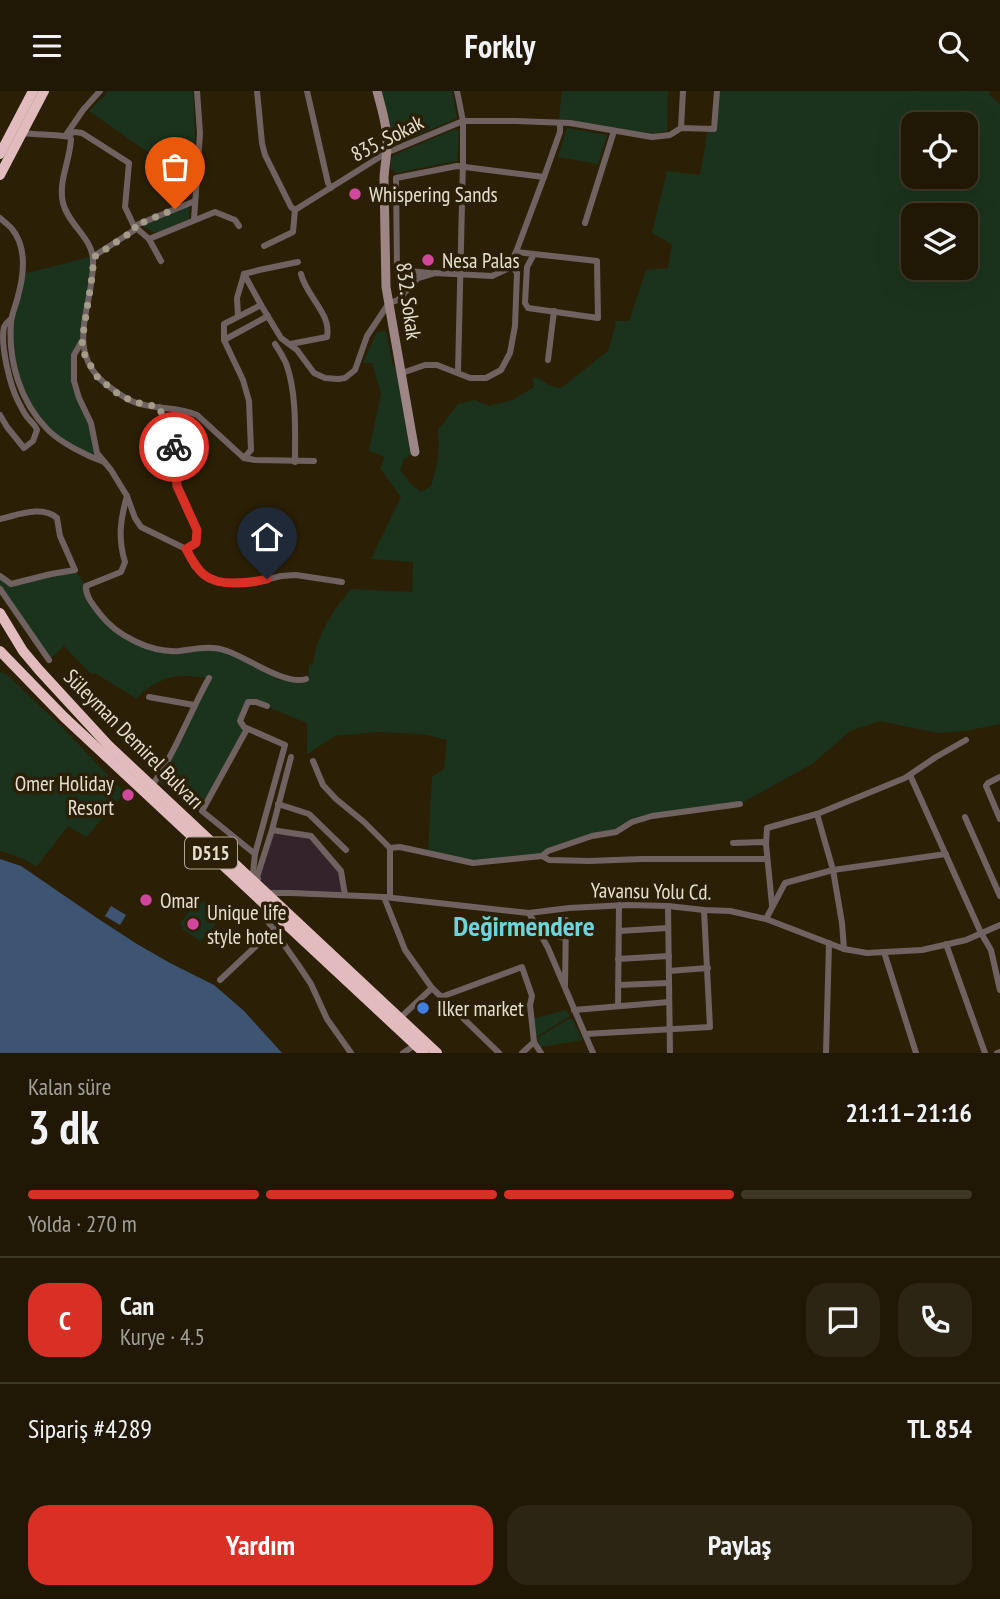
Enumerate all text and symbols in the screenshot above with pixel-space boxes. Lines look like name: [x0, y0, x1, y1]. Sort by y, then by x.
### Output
text: Forkly: [465, 25, 535, 67]
icon: menu: [28, 27, 66, 65]
icon: search: [934, 27, 972, 65]
street label: 835. Sokak: [346, 108, 428, 168]
map controls: [901, 112, 978, 280]
button: locate: [901, 112, 978, 189]
pin: [145, 137, 205, 209]
icon: bag: [156, 148, 194, 186]
place label: Whispering Sands: [369, 181, 498, 208]
marker: Whispering Sands: [347, 186, 363, 202]
button: layers: [901, 203, 978, 280]
place label: Nesa Palas: [442, 247, 520, 274]
marker: Nesa Palas: [420, 252, 436, 268]
street label: 832. Sokak: [390, 261, 428, 341]
courier: [139, 412, 209, 482]
icon: bike: [155, 428, 193, 466]
pin: [237, 507, 297, 579]
icon: home: [248, 518, 286, 556]
street label: Süleyman Demirel Bulvarı: [58, 663, 210, 815]
place label: Omer Holiday Resort: [15, 770, 114, 821]
marker: Omer Holiday Resort: [120, 787, 136, 803]
road number: D515: [185, 838, 237, 869]
street label: Yavansu Yolu Cd.: [590, 876, 712, 906]
place label: Omar: [160, 887, 200, 914]
marker: Omar: [138, 892, 154, 908]
place label: Unique life style hotel: [207, 899, 286, 950]
district label: Değirmendere: [453, 907, 595, 944]
marker: Unique life style hotel: [185, 916, 201, 932]
place label: Ilker market: [437, 995, 524, 1022]
marker: Ilker market: [415, 1000, 431, 1016]
text: Kalan süre: [28, 1072, 111, 1101]
text: 21:11–21:16: [845, 1096, 972, 1129]
text: 3 dk: [28, 1097, 99, 1157]
text: Yolda · 270 m: [28, 1209, 137, 1238]
button: chat: [806, 1283, 880, 1357]
button: phone: [898, 1283, 972, 1357]
text: Can: [120, 1289, 154, 1322]
text: C: [59, 1304, 71, 1337]
text: Kurye · 4.5: [120, 1322, 205, 1351]
text: Sipariş #4289: [28, 1412, 152, 1445]
text: TL 854: [907, 1412, 972, 1445]
button: Yardım: [28, 1505, 493, 1585]
button: Paylaş: [507, 1505, 972, 1585]

